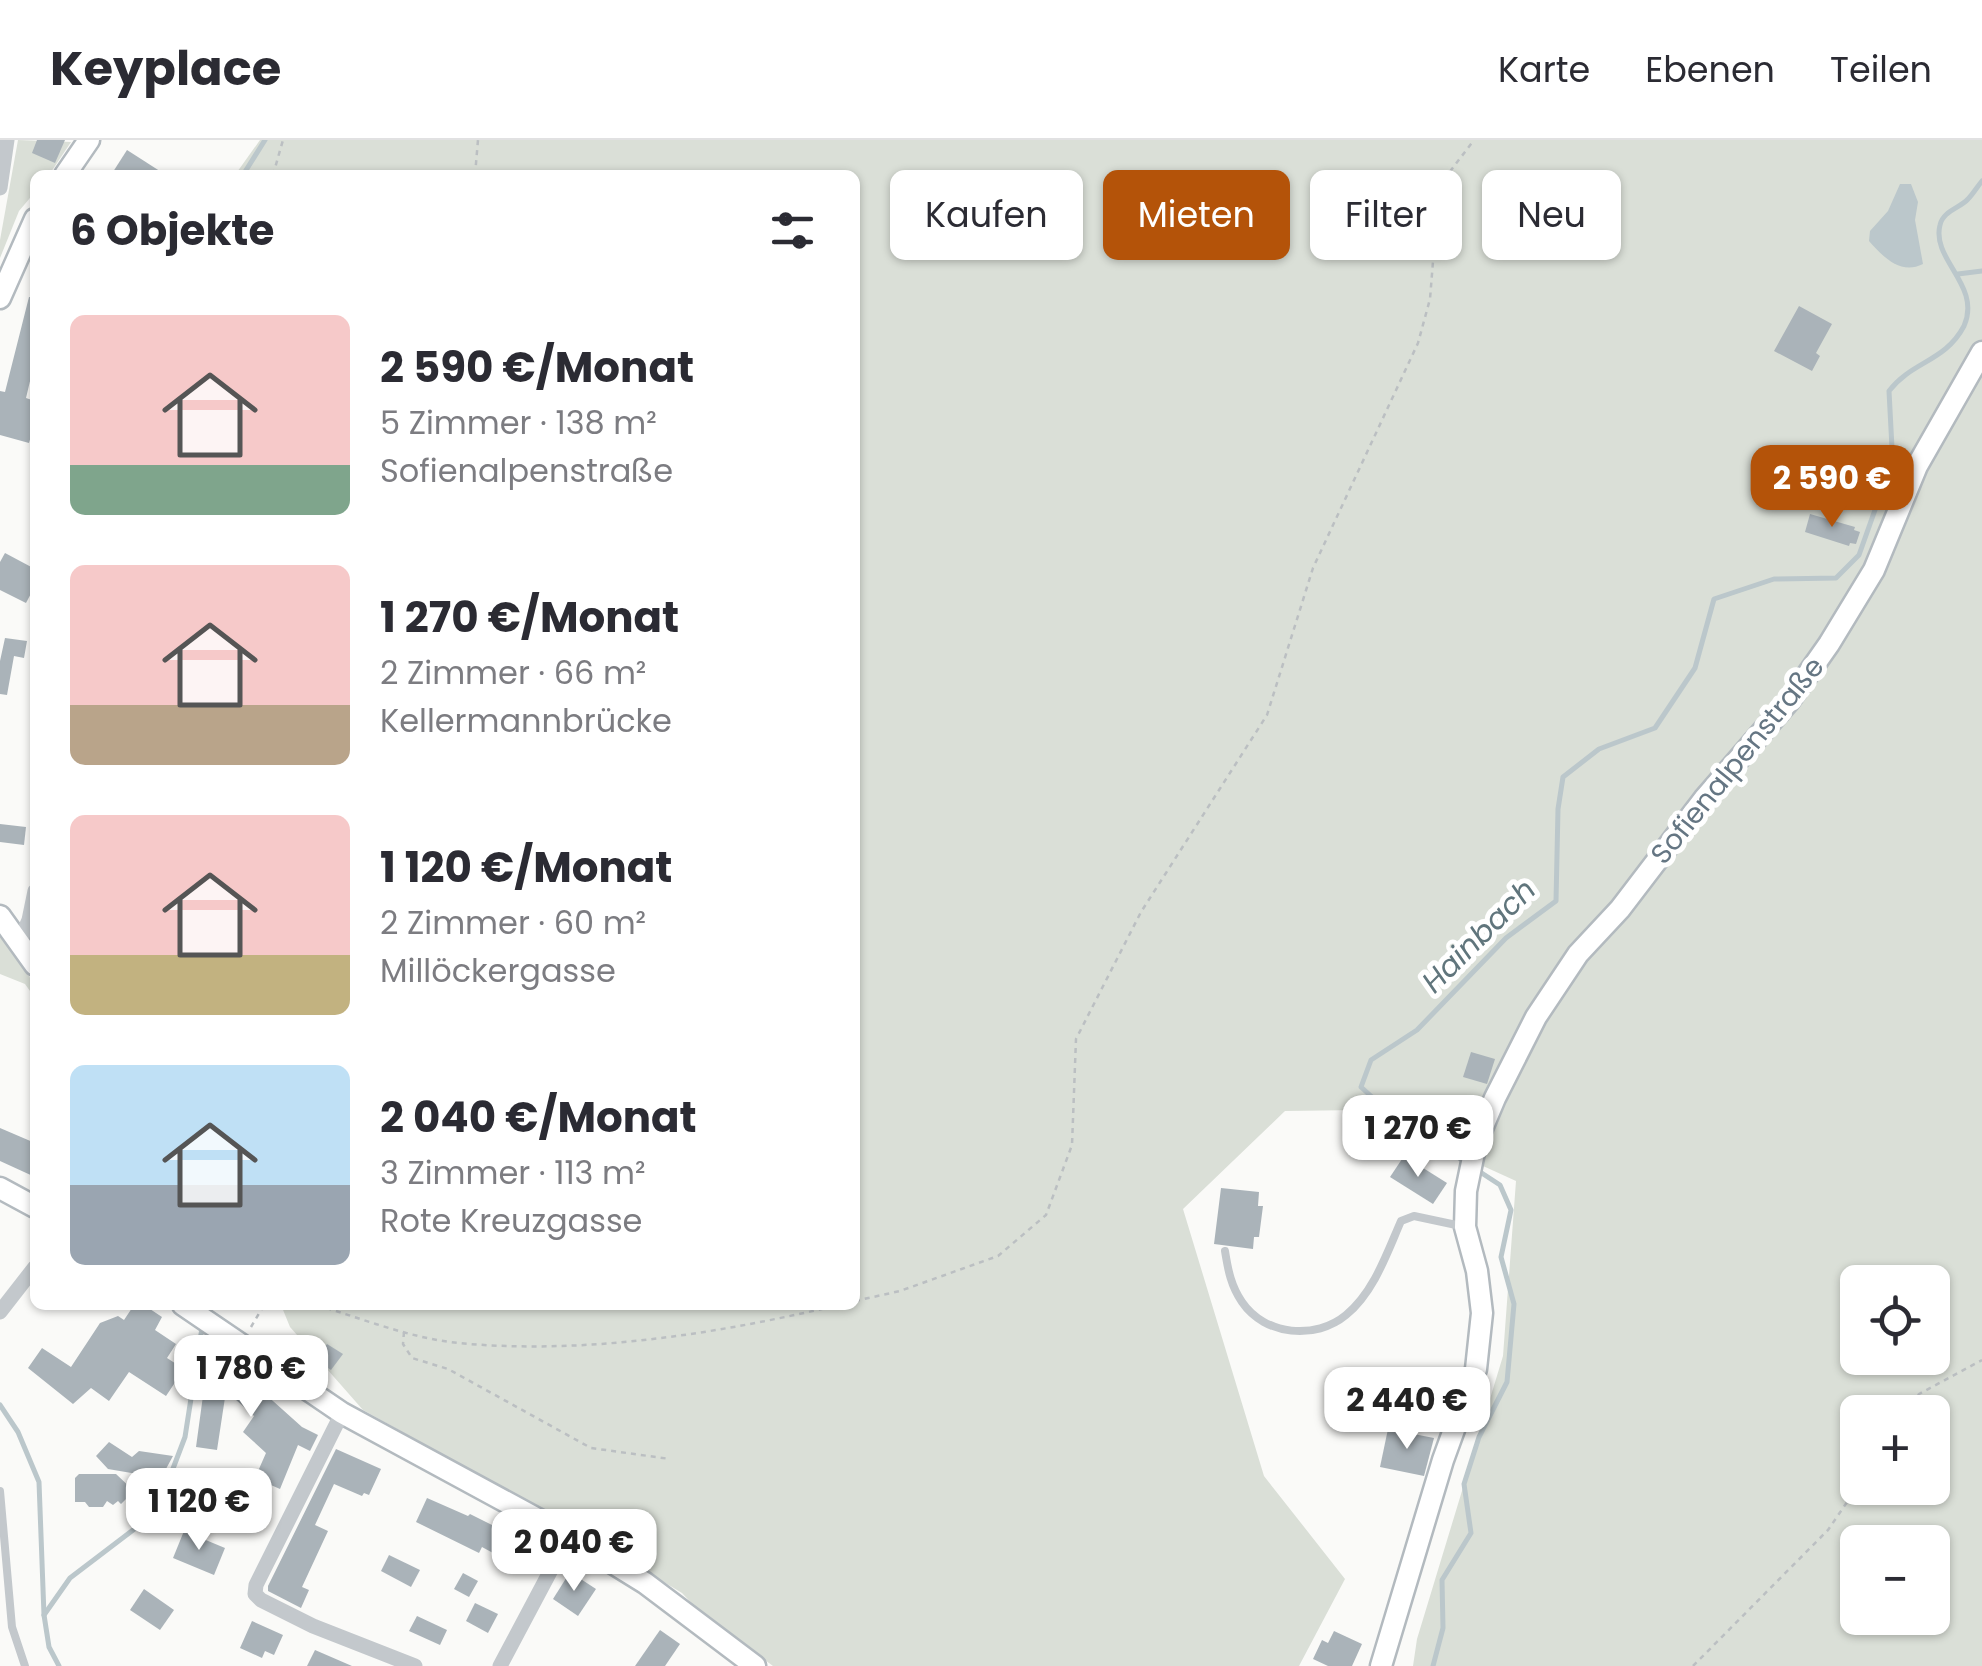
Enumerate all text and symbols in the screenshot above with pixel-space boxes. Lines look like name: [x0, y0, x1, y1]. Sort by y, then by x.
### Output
text: Keyplace: [50, 35, 281, 102]
text: Karte: [1498, 45, 1590, 94]
text: Ebenen: [1645, 45, 1775, 94]
text: Teilen: [1830, 45, 1932, 94]
chip: Kaufen: [890, 170, 1083, 260]
chip: Mieten: [1103, 170, 1290, 260]
chip: Filter: [1310, 170, 1462, 260]
chip: Neu: [1482, 170, 1621, 260]
text: 6 Objekte: [70, 201, 274, 260]
icon: filters: [765, 203, 820, 258]
text: 2 590 €/Monat: [380, 338, 694, 397]
icon: home: [150, 355, 270, 475]
text: 5 Zimmer · 138 m²: [380, 400, 657, 445]
pin: 2 590 €: [1740, 445, 1924, 530]
text: Sofienalpenstraße: [380, 448, 673, 493]
text: 2 590 €: [1773, 455, 1891, 500]
text: 1 270 €/Monat: [380, 588, 679, 647]
icon: home: [150, 605, 270, 725]
street label: Sofienalpenstraße: [1642, 648, 1833, 872]
text: 2 Zimmer · 66 m²: [380, 650, 646, 695]
text: Kellermannbrücke: [380, 698, 672, 743]
text: 1 120 €/Monat: [380, 838, 672, 897]
icon: home: [150, 855, 270, 975]
water label: Hainbach: [1412, 869, 1545, 1002]
text: 2 Zimmer · 60 m²: [380, 900, 646, 945]
text: Millöckergasse: [380, 948, 616, 993]
text: 2 040 €/Monat: [380, 1088, 697, 1147]
pin: 1 270 €: [1326, 1095, 1510, 1180]
icon: home: [150, 1105, 270, 1225]
text: 1 270 €: [1364, 1105, 1472, 1150]
text: 3 Zimmer · 113 m²: [380, 1150, 646, 1195]
text: Rote Kreuzgasse: [380, 1198, 642, 1243]
map controls: [1840, 1265, 1950, 1635]
button: locate: [1840, 1265, 1950, 1375]
pin: 1 780 €: [159, 1335, 343, 1420]
text: 1 780 €: [196, 1345, 306, 1390]
pin: 2 440 €: [1315, 1367, 1499, 1452]
text: 2 440 €: [1346, 1377, 1468, 1422]
button: +: [1840, 1395, 1950, 1505]
pin: 1 120 €: [107, 1468, 291, 1553]
text: 1 120 €: [148, 1478, 250, 1523]
pin: 2 040 €: [482, 1509, 666, 1594]
text: 2 040 €: [514, 1519, 634, 1564]
button: −: [1840, 1525, 1950, 1635]

